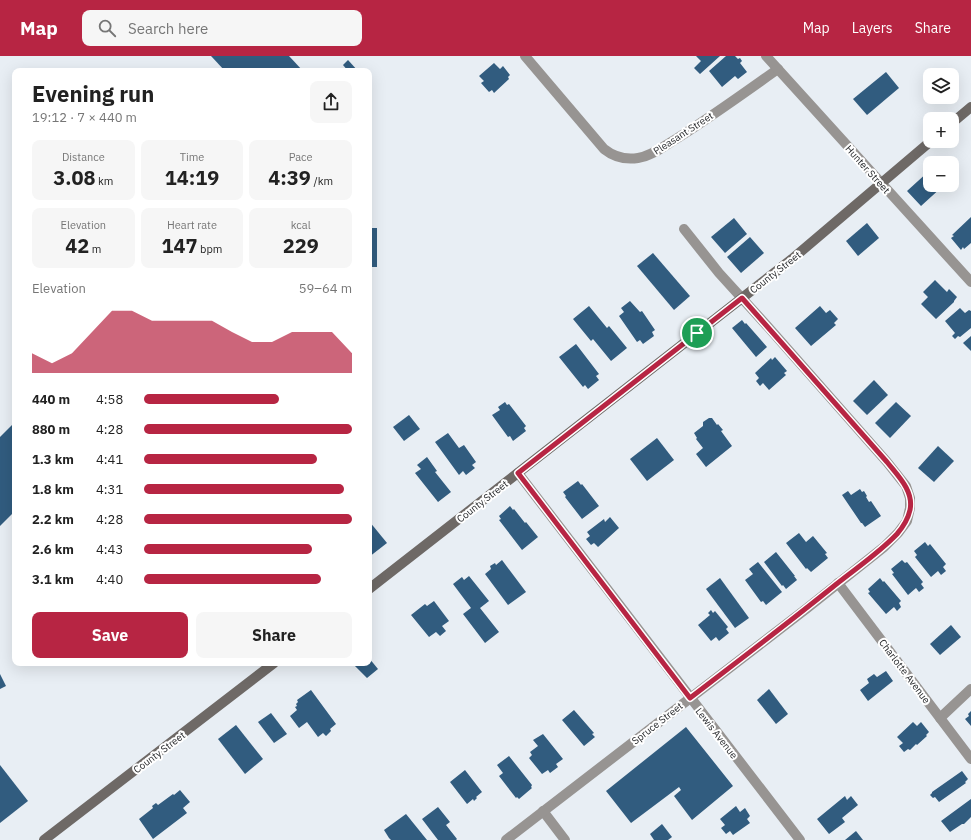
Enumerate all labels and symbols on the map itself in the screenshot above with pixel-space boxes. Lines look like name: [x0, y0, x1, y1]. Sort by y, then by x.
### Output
street label: Pleasant Street: [651, 109, 716, 158]
street label: Hunter Street: [842, 142, 893, 197]
street label: County Street: [747, 248, 804, 296]
pin: [680, 316, 714, 350]
street label: County Street: [454, 477, 511, 525]
street label: Charlotte Avenue: [876, 636, 933, 707]
street label: Spruce Street: [629, 699, 686, 747]
street label: Lewis Avenue: [693, 705, 741, 762]
street label: County Street: [131, 728, 188, 776]

